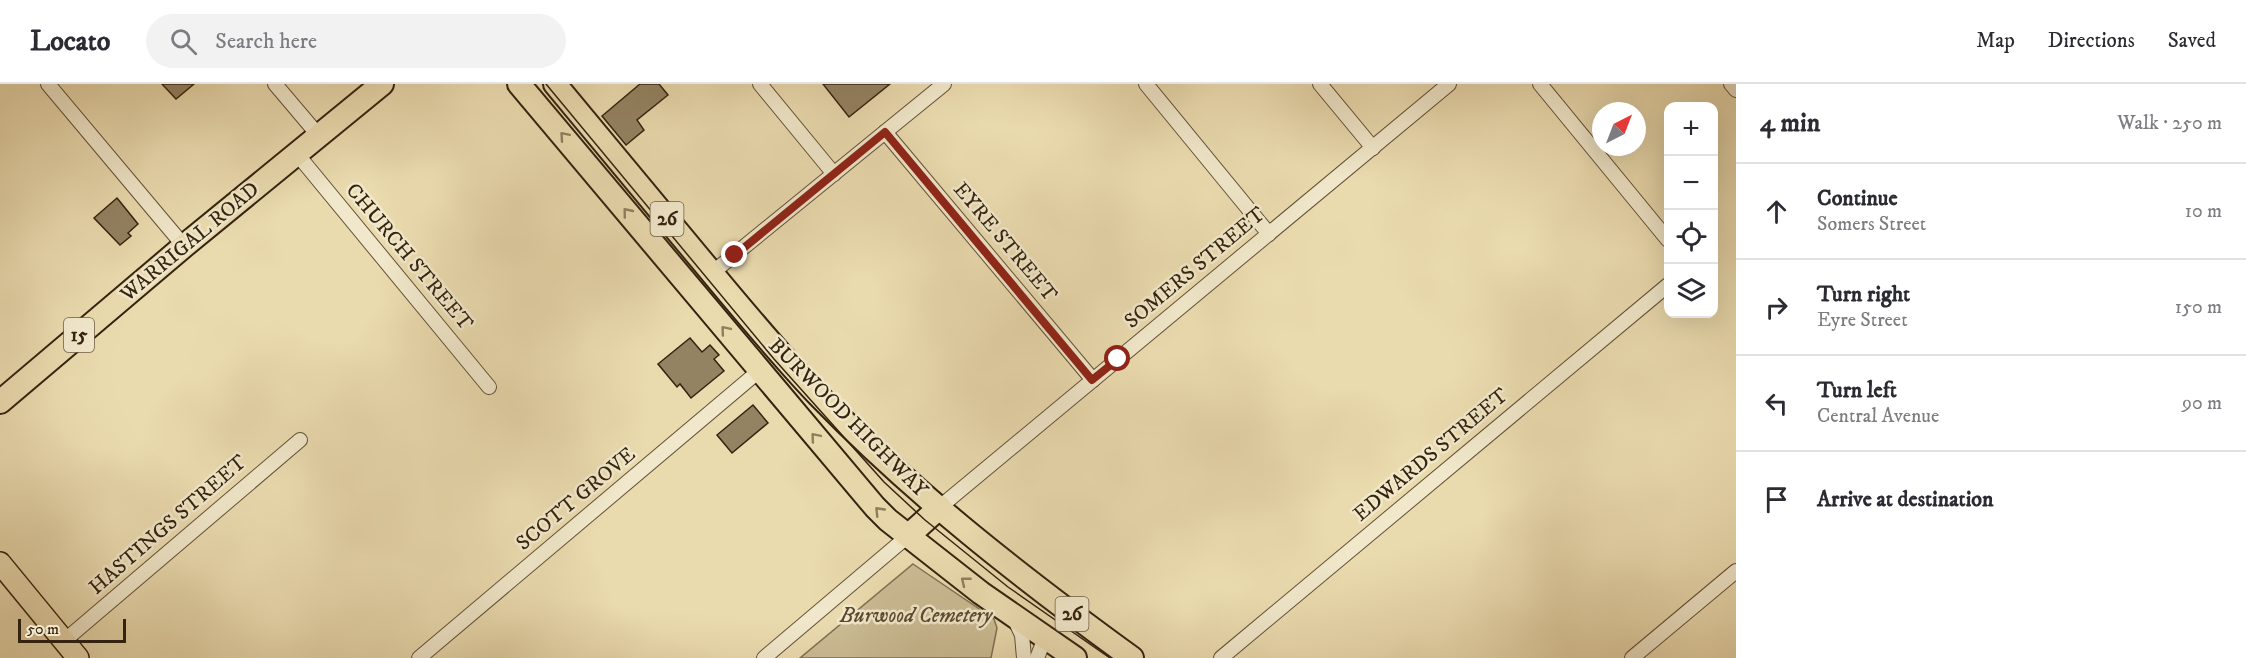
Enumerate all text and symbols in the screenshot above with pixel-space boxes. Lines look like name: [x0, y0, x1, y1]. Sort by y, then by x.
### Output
search box: [146, 14, 566, 68]
text: Locato: [30, 24, 110, 59]
icon: search: [167, 25, 200, 58]
text: Search here: [215, 28, 317, 55]
text: Map: [1976, 28, 2015, 54]
text: Directions: [2048, 28, 2135, 54]
text: Saved: [2168, 28, 2216, 54]
north arrow: [1592, 102, 1646, 156]
map controls: [1664, 102, 1718, 318]
button: +: [1664, 102, 1718, 156]
text: 4 min: [1760, 107, 1820, 140]
text: Walk · 250 m: [2117, 111, 2222, 136]
one-way arrow: [560, 132, 571, 143]
button: −: [1664, 156, 1718, 210]
street label: WARRIGAL ROAD: [114, 176, 265, 308]
street label: EYRE STREET: [947, 177, 1063, 307]
street label: CHURCH STREET: [340, 178, 478, 336]
text: Continue: [1817, 185, 1898, 212]
icon: ahead: [1760, 195, 1793, 228]
text: 10 m: [2185, 199, 2222, 224]
street label: SOMERS STREET: [1119, 201, 1271, 334]
road number: 26: [650, 202, 684, 236]
one-way arrow: [623, 207, 634, 218]
button: locate: [1664, 210, 1718, 264]
text: Somers Street: [1817, 212, 1926, 237]
route end: [721, 241, 747, 267]
button: layers: [1664, 264, 1718, 318]
text: Turn right: [1817, 281, 1910, 308]
icon: right: [1760, 291, 1793, 324]
text: 150 m: [2175, 295, 2222, 320]
text: Eyre Street: [1817, 308, 1908, 333]
road number: 15: [64, 318, 94, 352]
one-way arrow: [721, 326, 732, 337]
street label: BURWOOD HIGHWAY: [763, 333, 934, 504]
route start: [1104, 345, 1130, 371]
text: Turn left: [1817, 377, 1897, 404]
street label: EDWARDS STREET: [1348, 383, 1514, 527]
icon: left: [1760, 387, 1793, 420]
text: 90 m: [2182, 391, 2222, 416]
text: Central Avenue: [1817, 404, 1939, 429]
one-way arrow: [811, 433, 822, 444]
street label: SCOTT GROVE: [511, 441, 641, 556]
street label: HASTINGS STREET: [84, 449, 252, 601]
icon: arrive: [1760, 483, 1793, 516]
text: Arrive at destination: [1817, 486, 1994, 513]
one-way arrow: [875, 507, 886, 517]
one-way arrow: [961, 577, 972, 588]
road number: 26: [1056, 597, 1088, 631]
park label: Burwood Cemetery: [839, 603, 994, 629]
scale bar: [18, 616, 126, 644]
text: 50 m: [27, 619, 59, 639]

